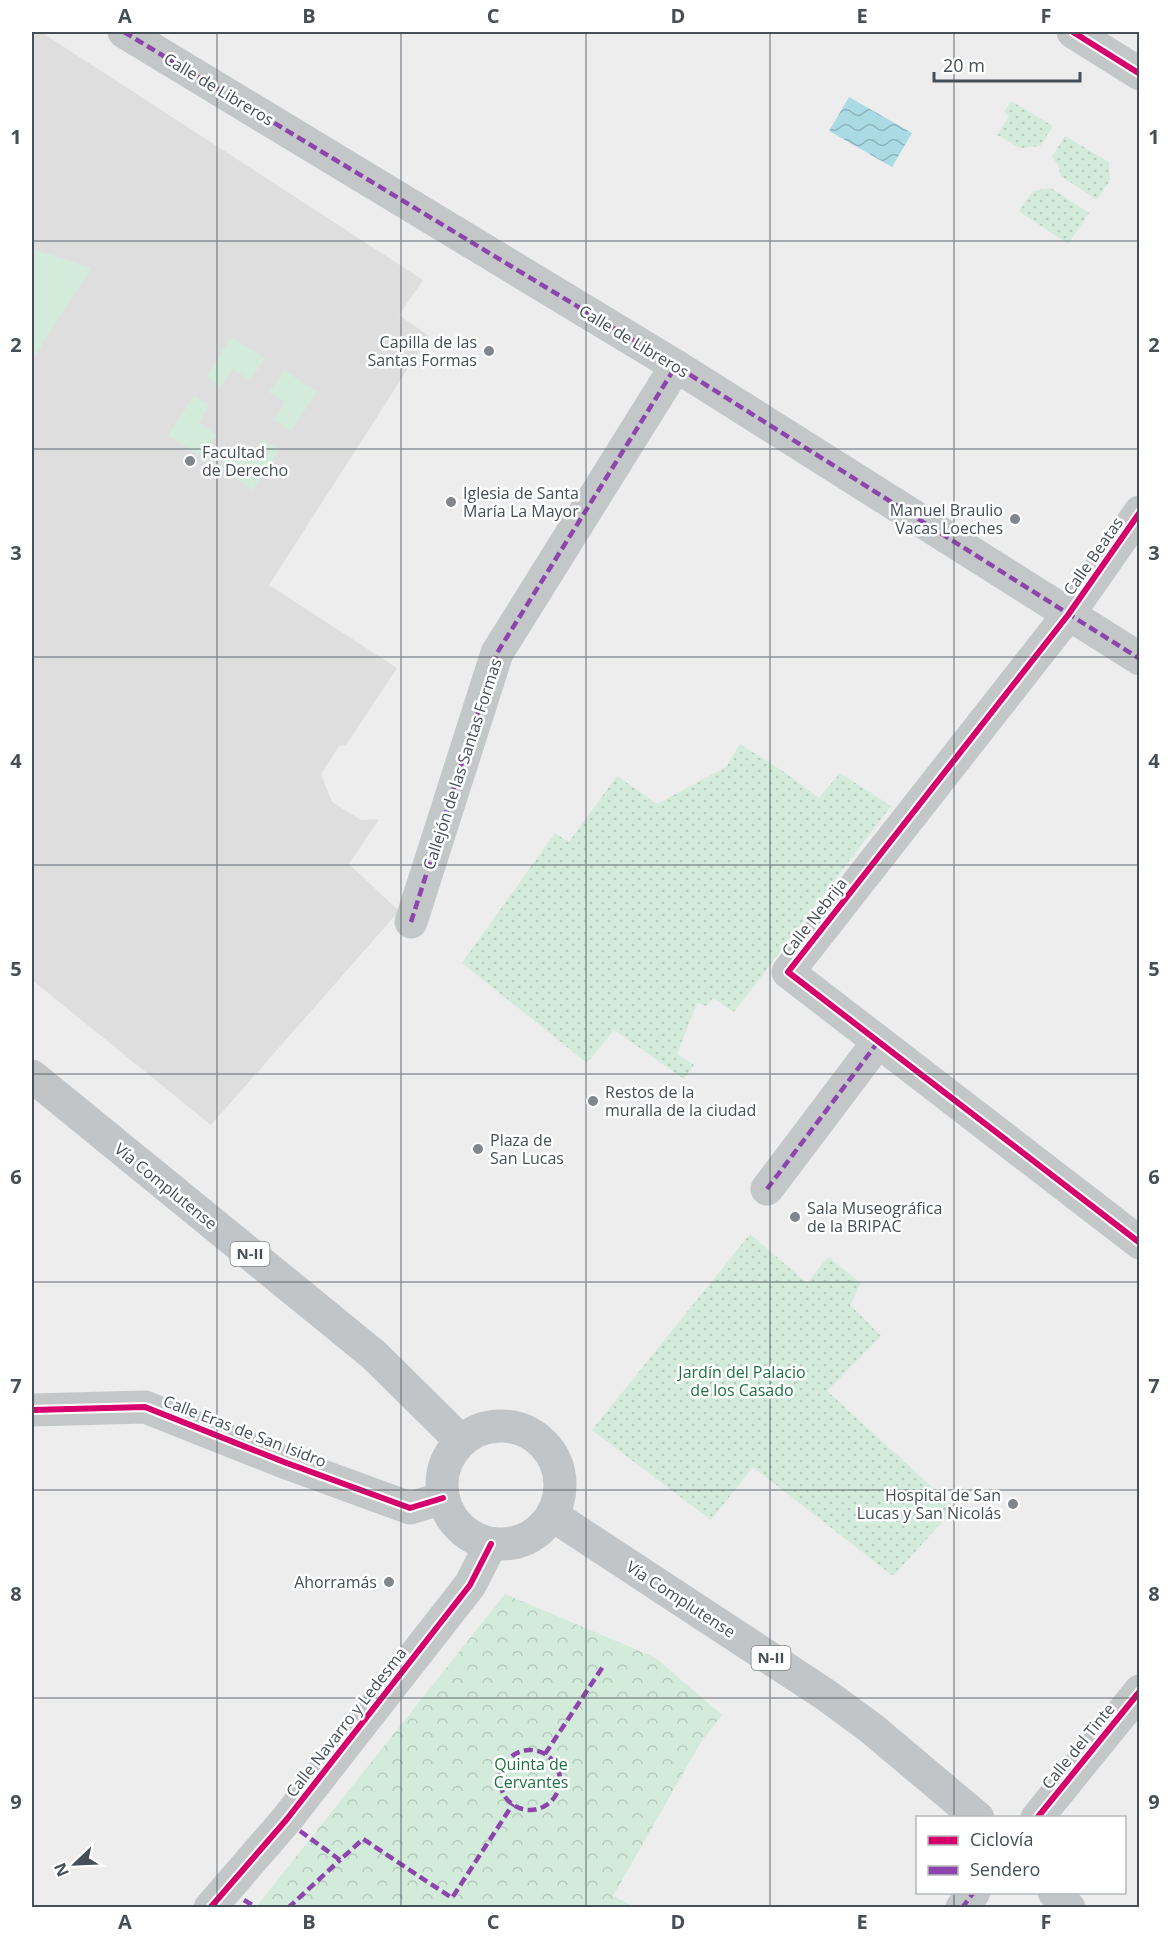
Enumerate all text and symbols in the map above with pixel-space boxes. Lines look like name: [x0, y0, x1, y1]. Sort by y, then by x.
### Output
text: A: [118, 2, 132, 29]
text: B: [302, 2, 316, 29]
text: C: [487, 2, 500, 29]
text: D: [671, 2, 685, 29]
text: E: [856, 2, 868, 29]
text: F: [1041, 2, 1051, 29]
scale bar: [934, 45, 1080, 83]
street label: Calle de Libreros: [160, 47, 278, 131]
text: 20 m: [943, 53, 985, 77]
text: 1: [10, 123, 22, 150]
text: 1: [1148, 123, 1160, 150]
street label: Calle de Libreros: [575, 299, 693, 383]
text: 2: [10, 331, 22, 358]
place label: Capilla de las Santas Formas: [367, 331, 477, 371]
text: 2: [1148, 331, 1160, 358]
marker: Capilla de las Santas Formas: [482, 344, 496, 358]
place label: Facultad de Derecho: [202, 441, 288, 481]
marker: Facultad de Derecho: [183, 454, 197, 468]
place label: Iglesia de Santa María La Mayor: [463, 482, 579, 522]
marker: Iglesia de Santa María La Mayor: [444, 495, 458, 509]
place label: Manuel Braulio Vacas Loeches: [890, 499, 1003, 539]
marker: Manuel Braulio Vacas Loeches: [1008, 512, 1022, 526]
street label: Calle Beatas: [1058, 513, 1128, 599]
text: 3: [10, 539, 22, 566]
text: 3: [1148, 539, 1160, 566]
street label: Callejón de las Santas Formas: [417, 656, 507, 872]
text: 4: [10, 747, 22, 774]
text: 4: [1148, 747, 1160, 774]
street label: Calle Nebrija: [776, 873, 852, 961]
text: 5: [10, 955, 22, 982]
text: 5: [1148, 955, 1160, 982]
place label: Restos de la muralla de la ciudad: [605, 1081, 756, 1121]
marker: Restos de la muralla de la ciudad: [586, 1094, 600, 1108]
place label: Plaza de San Lucas: [490, 1129, 564, 1169]
street label: Vía Complutense: [110, 1138, 222, 1234]
marker: Plaza de San Lucas: [471, 1142, 485, 1156]
text: 6: [10, 1163, 22, 1190]
text: 6: [1148, 1163, 1160, 1190]
place label: Sala Museográfica de la BRIPAC: [807, 1197, 942, 1237]
marker: Sala Museográfica de la BRIPAC: [788, 1210, 802, 1224]
road number: N-II: [230, 1242, 270, 1266]
park label: Jardín del Palacio de los Casado: [676, 1361, 806, 1401]
text: 7: [10, 1372, 22, 1399]
text: 7: [1148, 1372, 1160, 1399]
street label: Calle Eras de San Isidro: [160, 1390, 330, 1472]
place label: Hospital de San Lucas y San Nicolás: [857, 1484, 1001, 1524]
marker: Hospital de San Lucas y San Nicolás: [1006, 1497, 1020, 1511]
street label: Vía Complutense: [622, 1555, 740, 1643]
place label: Ahorramás: [294, 1571, 377, 1593]
marker: Ahorramás: [382, 1575, 396, 1589]
text: 8: [10, 1580, 22, 1607]
text: 8: [1148, 1580, 1160, 1607]
street label: Calle Navarro y Ledesma: [281, 1643, 411, 1801]
road number: N-II: [752, 1646, 790, 1670]
street label: Calle del Tinte: [1037, 1698, 1119, 1794]
park label: Quinta de Cervantes: [494, 1753, 568, 1793]
text: 9: [10, 1788, 22, 1815]
text: 9: [1148, 1788, 1160, 1815]
legend: [916, 1816, 1126, 1894]
text: Ciclovía: [970, 1827, 1033, 1851]
north arrow: [45, 1834, 105, 1894]
text: Sendero: [970, 1857, 1040, 1881]
text: N: [49, 1860, 74, 1880]
text: A: [118, 1908, 132, 1935]
text: B: [302, 1908, 316, 1935]
text: C: [487, 1908, 500, 1935]
text: D: [671, 1908, 685, 1935]
text: E: [856, 1908, 868, 1935]
text: F: [1041, 1908, 1051, 1935]

